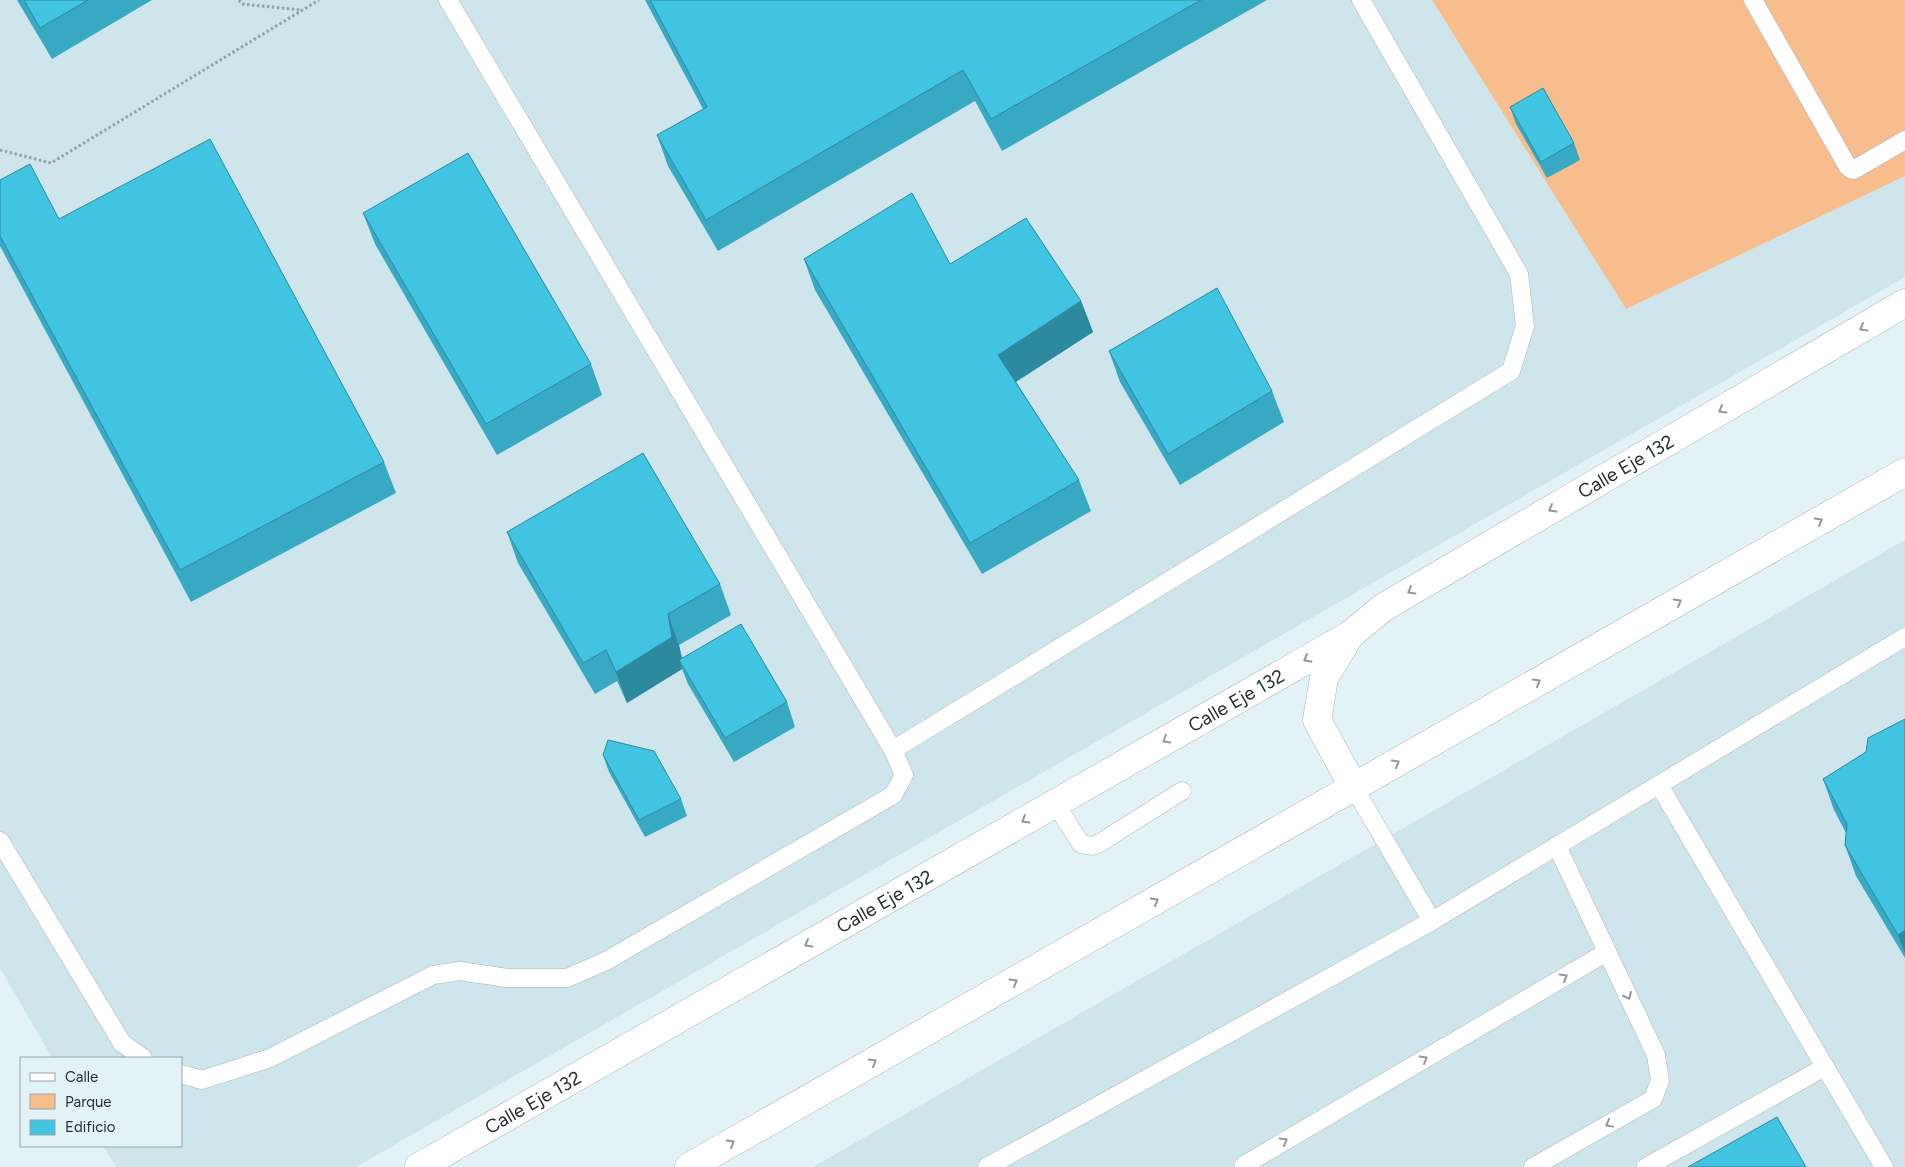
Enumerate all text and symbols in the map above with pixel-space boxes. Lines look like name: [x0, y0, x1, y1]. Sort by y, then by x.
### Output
one-way arrow: [1859, 322, 1868, 332]
one-way arrow: [1719, 403, 1728, 413]
street label: Calle Eje 132: [1574, 429, 1678, 503]
one-way arrow: [1548, 503, 1557, 513]
one-way arrow: [1814, 517, 1823, 527]
one-way arrow: [1408, 585, 1417, 595]
one-way arrow: [1673, 598, 1682, 608]
one-way arrow: [1304, 653, 1313, 663]
street label: Calle Eje 132: [1184, 664, 1288, 737]
one-way arrow: [1532, 679, 1541, 689]
one-way arrow: [1163, 733, 1172, 743]
one-way arrow: [1391, 760, 1400, 770]
one-way arrow: [1022, 814, 1031, 824]
street label: Calle Eje 132: [832, 865, 937, 938]
one-way arrow: [1149, 898, 1158, 908]
one-way arrow: [805, 938, 814, 948]
one-way arrow: [1559, 973, 1568, 983]
one-way arrow: [1008, 978, 1017, 988]
one-way arrow: [1622, 991, 1632, 1000]
one-way arrow: [1419, 1055, 1428, 1065]
legend: [20, 1057, 182, 1147]
one-way arrow: [867, 1059, 876, 1069]
street label: Calle Eje 132: [481, 1065, 585, 1139]
text: Calle: [65, 1068, 98, 1086]
text: Parque: [65, 1093, 112, 1111]
text: Edificio: [65, 1118, 116, 1136]
one-way arrow: [1605, 1118, 1614, 1128]
one-way arrow: [1279, 1138, 1288, 1148]
one-way arrow: [726, 1139, 735, 1149]

